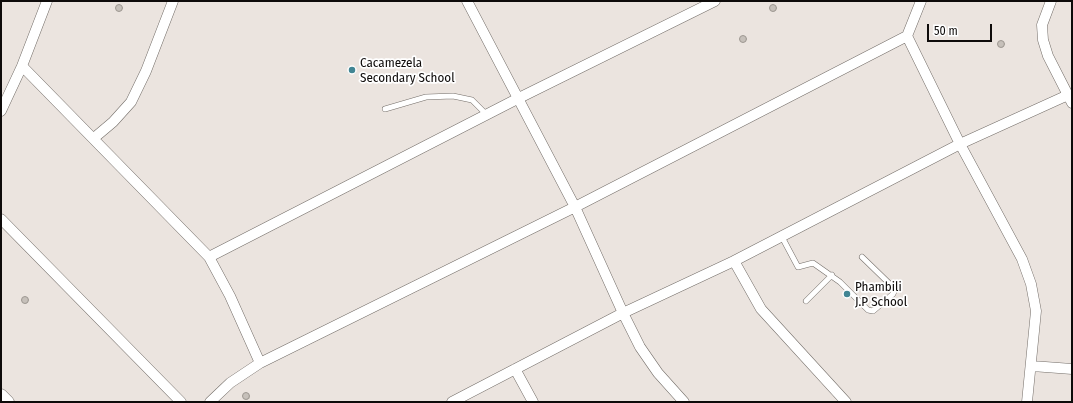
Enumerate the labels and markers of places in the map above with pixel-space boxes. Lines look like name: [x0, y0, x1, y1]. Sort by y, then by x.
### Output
place label: Cacamezela Secondary School: [360, 55, 455, 86]
marker: Cacamezela Secondary School: [347, 65, 357, 75]
place label: Phambili J.P School: [855, 279, 907, 310]
marker: Phambili J.P School: [842, 289, 852, 299]

